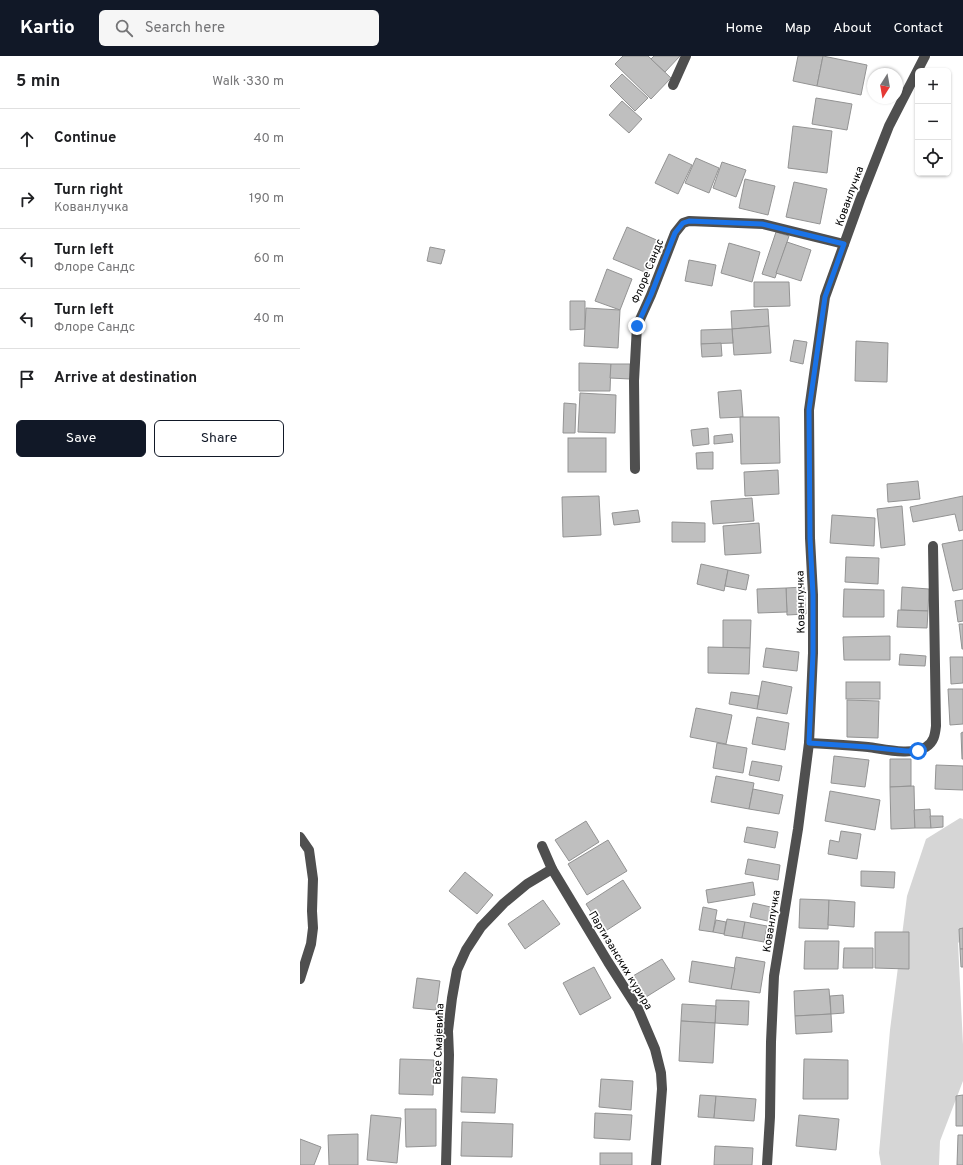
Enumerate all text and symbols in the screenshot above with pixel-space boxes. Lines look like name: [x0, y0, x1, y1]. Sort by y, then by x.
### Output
search box: [99, 10, 379, 46]
text: Kartio: [20, 16, 75, 40]
icon: search: [113, 17, 135, 39]
text: Search here: [145, 19, 225, 38]
text: Home: [726, 20, 763, 37]
text: Map: [785, 20, 811, 37]
text: About: [833, 20, 872, 37]
text: Contact: [894, 20, 943, 37]
north arrow: [867, 68, 903, 104]
map controls: [915, 68, 951, 176]
button: +: [915, 68, 951, 104]
text: 5 min: [16, 71, 60, 93]
text: Walk · 330 m: [212, 74, 284, 90]
button: −: [915, 104, 951, 140]
icon: ahead: [16, 128, 38, 150]
text: Continue: [54, 129, 116, 148]
text: 40 m: [254, 131, 284, 147]
button: locate: [915, 140, 951, 176]
street label: Кованлучка: [833, 164, 867, 228]
text: Turn right: [54, 181, 123, 200]
icon: right: [16, 188, 38, 210]
text: 190 m: [249, 191, 284, 207]
text: Кованлучка: [54, 200, 128, 216]
street label: Флоре Сандс: [629, 237, 667, 306]
text: Turn left: [54, 241, 114, 260]
icon: left: [16, 248, 38, 270]
text: 60 m: [254, 251, 284, 267]
text: Флоре Сандс: [54, 260, 135, 276]
text: Turn left: [54, 301, 114, 320]
icon: left: [16, 308, 38, 330]
text: 40 m: [254, 311, 284, 327]
route end: [628, 317, 646, 335]
text: Флоре Сандс: [54, 320, 135, 336]
icon: arrive: [16, 368, 38, 390]
text: Arrive at destination: [54, 369, 197, 388]
button: Save: [16, 420, 146, 457]
button: Share: [154, 420, 284, 457]
street label: Кованлучка: [793, 570, 809, 634]
route start: [909, 742, 927, 760]
street label: Кованлучка: [760, 889, 784, 953]
street label: Партизанских курира: [585, 908, 655, 1013]
street label: Васе Смајевића: [431, 1003, 447, 1085]

